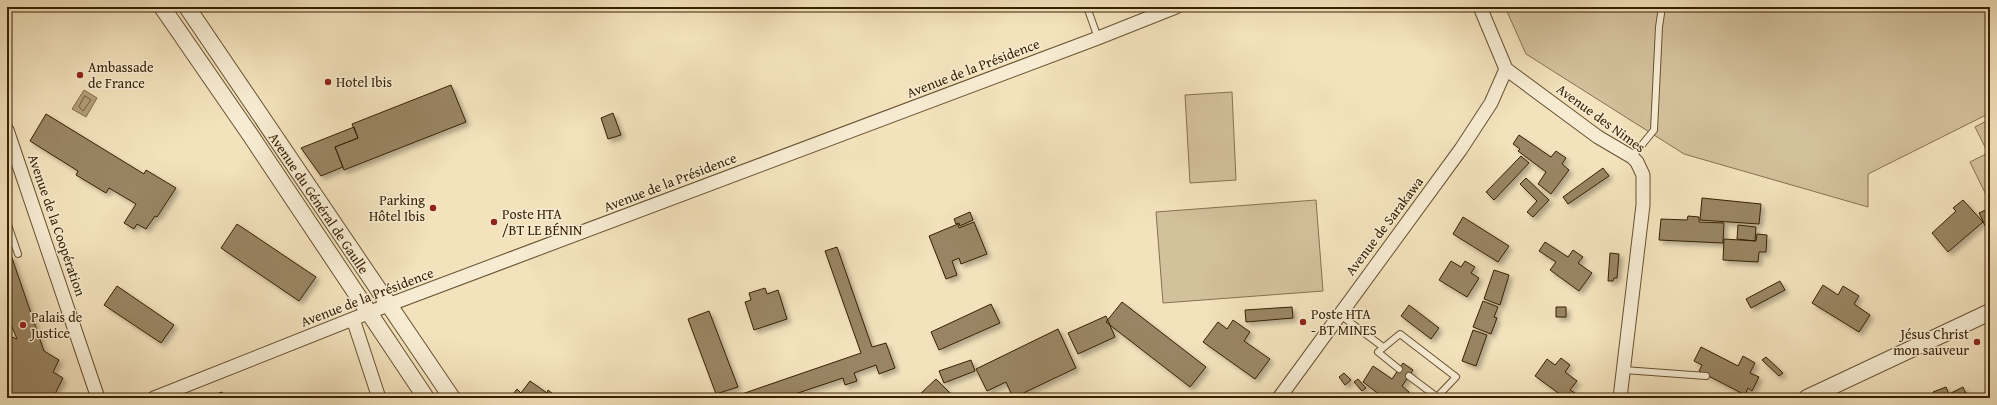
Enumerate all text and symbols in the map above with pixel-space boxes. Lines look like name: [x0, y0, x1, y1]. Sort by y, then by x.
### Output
street label: Avenue de la Présidence: [904, 33, 1043, 103]
place label: Ambassade de France: [88, 57, 154, 93]
marker: Ambassade de France: [75, 70, 85, 80]
place label: Hotel Ibis: [336, 72, 392, 92]
marker: Hotel Ibis: [323, 77, 333, 87]
street label: Avenue des Nimes: [1552, 79, 1650, 157]
street label: Avenue du Général de Gaulle: [264, 128, 374, 278]
street label: Avenue de la Présidence: [601, 147, 740, 217]
street label: Avenue de la Coopération: [23, 151, 91, 299]
street label: Avenue de Sarakawa: [1340, 172, 1428, 279]
place label: Parking Hôtel Ibis: [369, 190, 425, 226]
marker: Parking Hôtel Ibis: [428, 203, 438, 213]
place label: Poste HTA /BT LE BÉNIN: [502, 204, 582, 240]
marker: Poste HTA /BT LE BÉNIN: [489, 217, 499, 227]
street label: Avenue de la Présidence: [298, 262, 437, 332]
place label: Poste HTA - BT MINES: [1311, 304, 1377, 340]
place label: Palais de Justice: [29, 307, 83, 343]
marker: Poste HTA - BT MINES: [1298, 317, 1308, 327]
marker: Palais de Justice: [18, 320, 28, 330]
place label: Jésus Christ mon sauveur: [1893, 324, 1969, 360]
marker: Jésus Christ mon sauveur: [1972, 337, 1982, 347]

